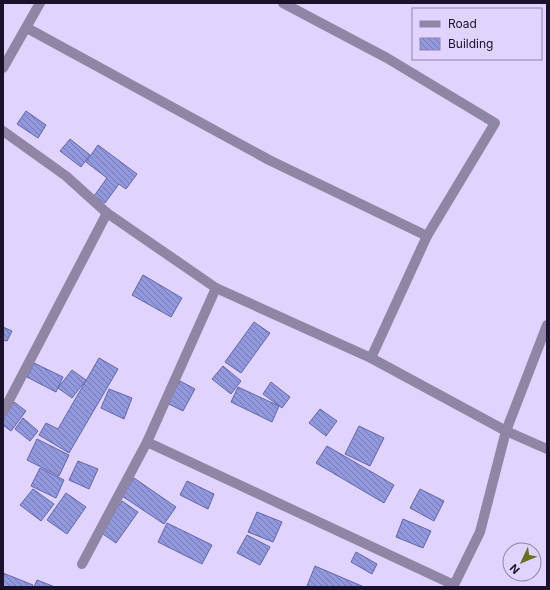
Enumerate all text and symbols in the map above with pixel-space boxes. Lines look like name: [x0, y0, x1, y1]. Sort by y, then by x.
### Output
legend: [412, 8, 542, 60]
text: Road: [448, 16, 477, 31]
text: Building: [448, 36, 493, 51]
north arrow: [502, 542, 542, 582]
text: N: [507, 561, 523, 577]

